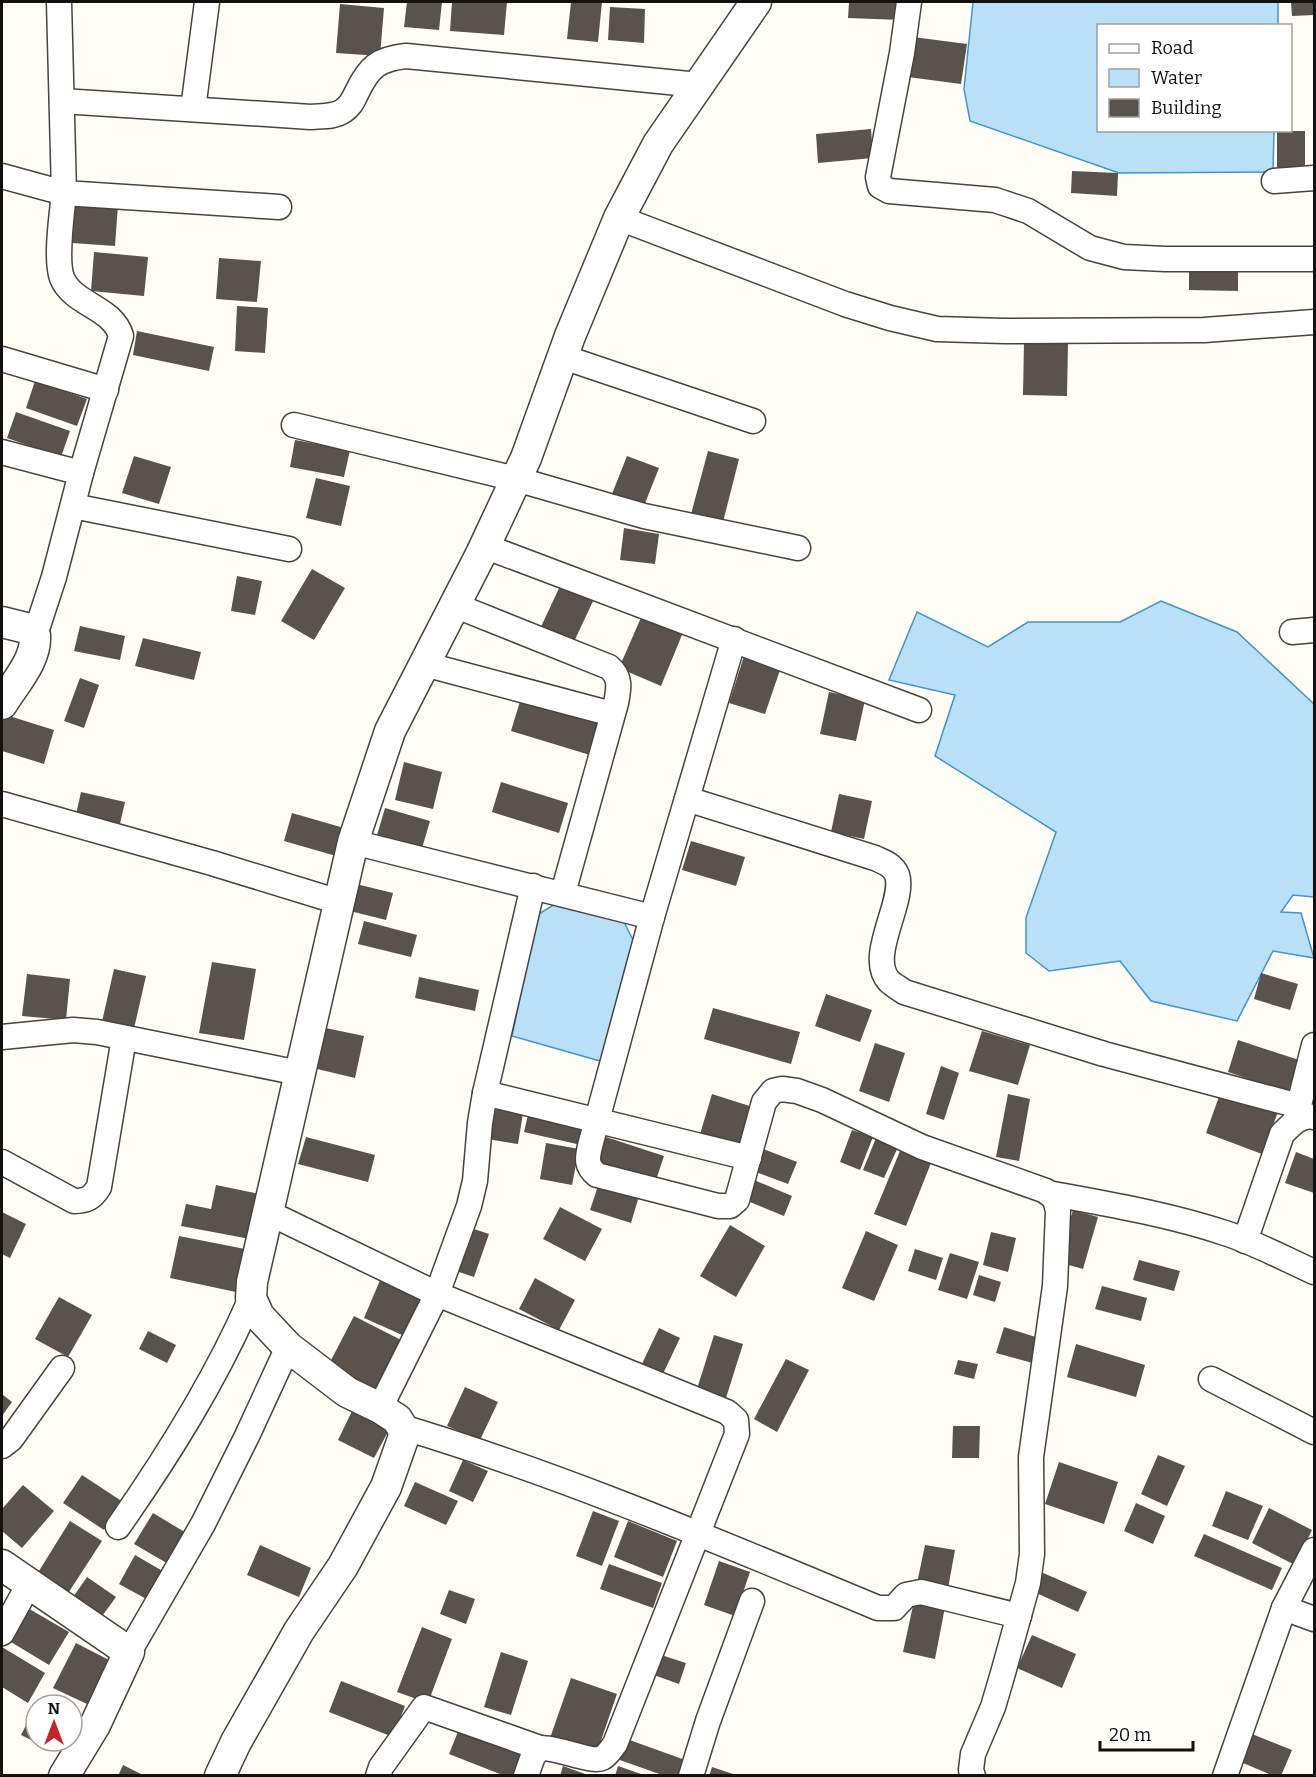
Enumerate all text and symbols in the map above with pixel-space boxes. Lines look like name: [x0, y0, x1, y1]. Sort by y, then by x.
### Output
legend: [1097, 24, 1292, 132]
text: Road: [1151, 37, 1194, 59]
text: Water: [1151, 67, 1202, 89]
text: Building: [1151, 97, 1222, 119]
north arrow: [24, 1693, 84, 1753]
text: N: [48, 1699, 60, 1718]
scale bar: [1100, 1714, 1193, 1752]
text: 20 m: [1109, 1724, 1151, 1746]

